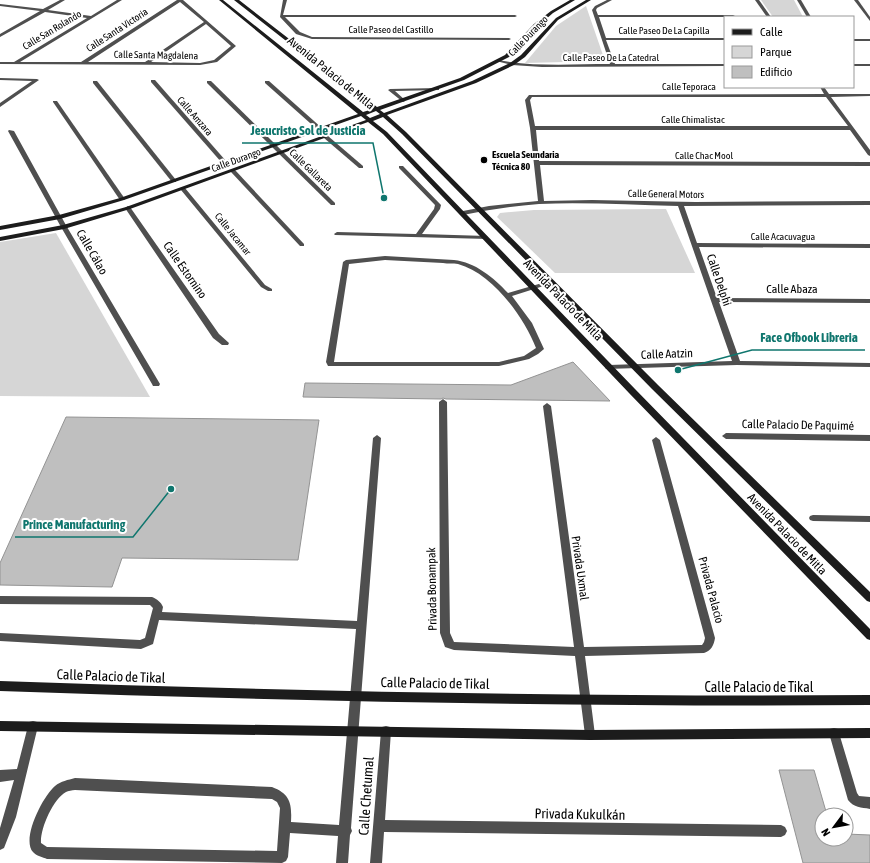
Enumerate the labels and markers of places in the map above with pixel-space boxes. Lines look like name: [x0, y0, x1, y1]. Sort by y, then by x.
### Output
callout: Jesucristo Sol de Justicia: [242, 118, 373, 143]
place label: Escuela Seundaria Técnica 80: [492, 149, 560, 172]
marker: Escuela Seundaria Técnica 80: [479, 155, 489, 165]
callout: Face Ofbook Libreria: [752, 325, 865, 350]
callout: Prince Manufacturing: [15, 512, 133, 537]

